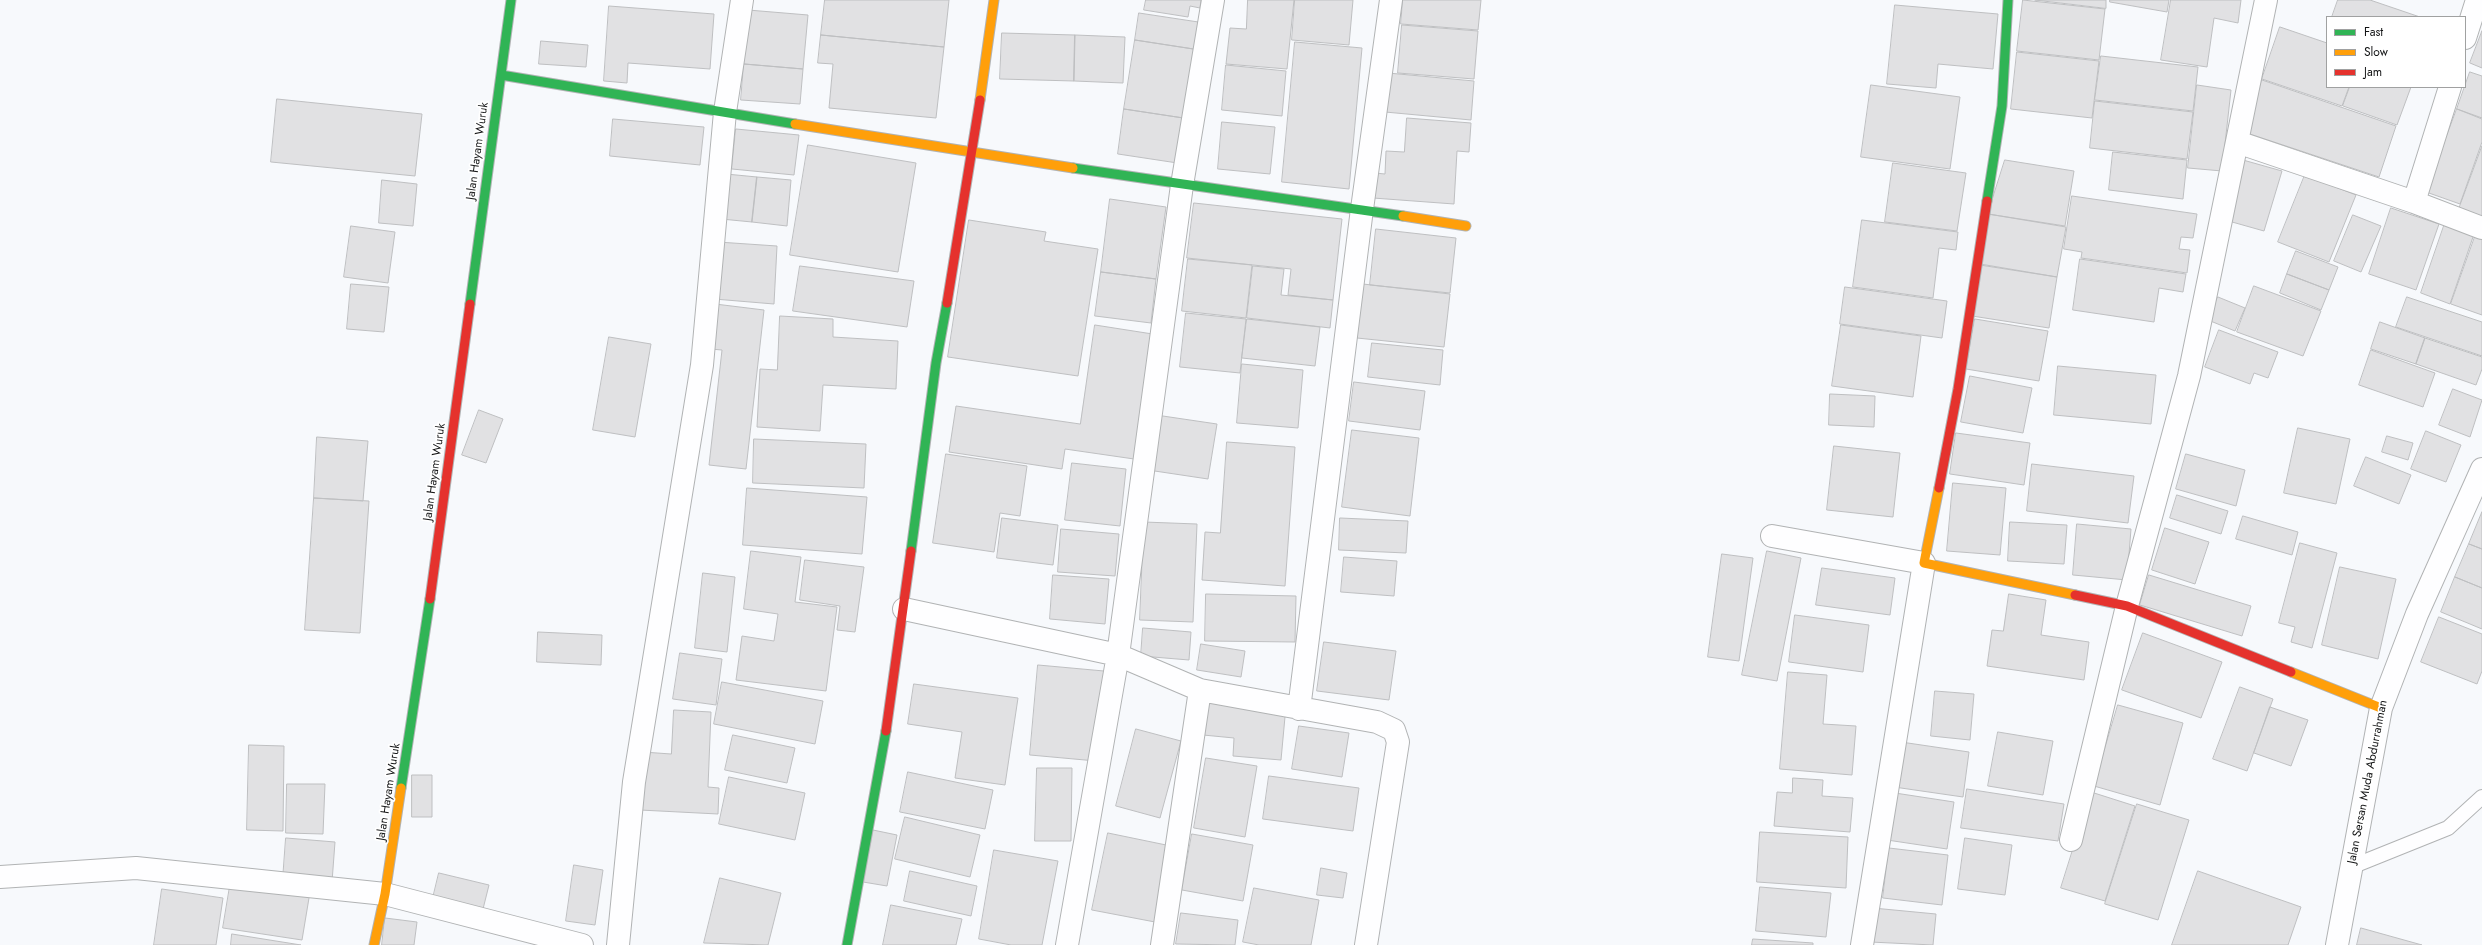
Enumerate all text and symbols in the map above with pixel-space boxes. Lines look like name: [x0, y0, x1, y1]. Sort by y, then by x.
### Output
legend: [2326, 16, 2466, 88]
text: Fast: [2364, 23, 2383, 41]
text: Slow: [2364, 43, 2388, 61]
text: Jam: [2364, 63, 2382, 81]
street label: Jalan Hayam Wuruk: [464, 101, 492, 201]
street label: Jalan Hayam Wuruk: [421, 422, 449, 522]
street label: Jalan Sersan Muda Abdurrahman: [2345, 699, 2391, 865]
street label: Jalan Hayam Wuruk: [374, 742, 404, 842]

